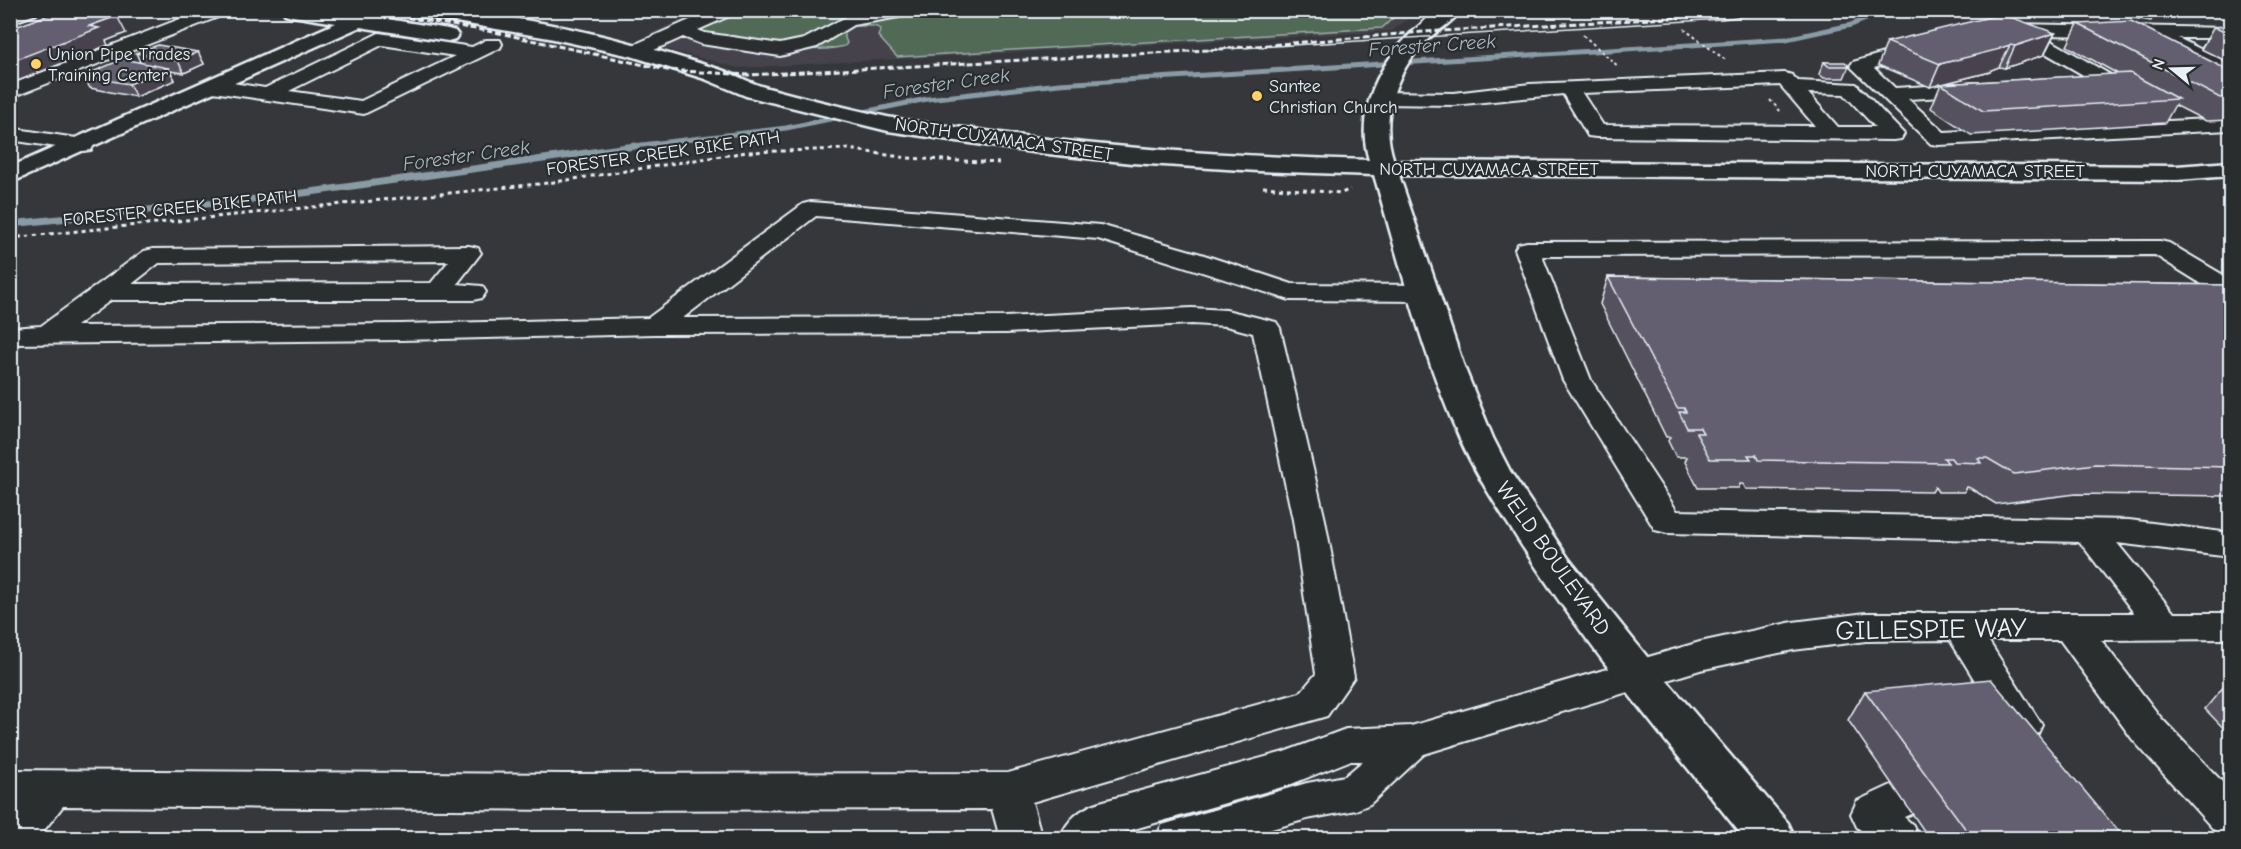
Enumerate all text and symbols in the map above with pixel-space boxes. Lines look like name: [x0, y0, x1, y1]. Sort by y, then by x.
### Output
water label: Forester Creek: [1367, 30, 1497, 61]
north arrow: [2142, 39, 2202, 99]
place label: Union Pipe Trades Training Center: [48, 44, 190, 86]
marker: Union Pipe Trades Training Center: [29, 57, 43, 71]
text: N: [2149, 57, 2169, 72]
water label: Forester Creek: [881, 63, 1011, 104]
place label: Santee Christian Church: [1269, 76, 1398, 118]
marker: Santee Christian Church: [1250, 89, 1264, 103]
street label: NORTH CUYAMACA STREET: [894, 114, 1115, 165]
street label: FORESTER CREEK BIKE PATH: [545, 127, 781, 180]
water label: Forester Creek: [401, 135, 531, 176]
street label: NORTH CUYAMACA STREET: [1379, 159, 1599, 180]
street label: NORTH CUYAMACA STREET: [1865, 161, 2085, 182]
street label: FORESTER CREEK BIKE PATH: [62, 186, 298, 231]
street label: WELD BOULEVARD: [1490, 477, 1616, 641]
street label: GILLESPIE WAY: [1835, 612, 2027, 647]

